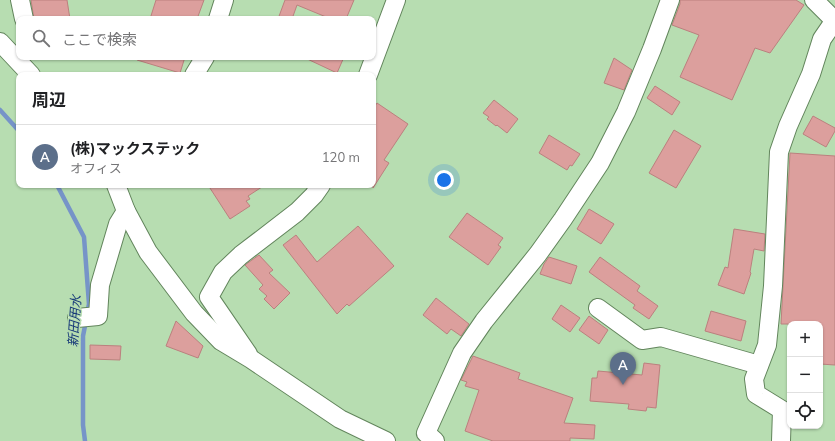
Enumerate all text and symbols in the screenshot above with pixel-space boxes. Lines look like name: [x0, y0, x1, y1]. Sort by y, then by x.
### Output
search box: [16, 16, 376, 60]
icon: search: [30, 27, 52, 49]
text: ここで検索: [62, 30, 137, 49]
text: 周辺: [32, 89, 66, 110]
text: (株)マックステック: [70, 139, 200, 158]
text: A: [40, 149, 50, 165]
text: 120 m: [322, 149, 360, 165]
text: オフィス: [70, 160, 122, 176]
your location: [434, 170, 454, 190]
water label: 新田用水: [64, 293, 84, 348]
map controls: [787, 321, 823, 429]
button: +: [787, 321, 823, 357]
pin: A: [610, 352, 636, 385]
button: −: [787, 357, 823, 393]
button: locate: [787, 393, 823, 429]

